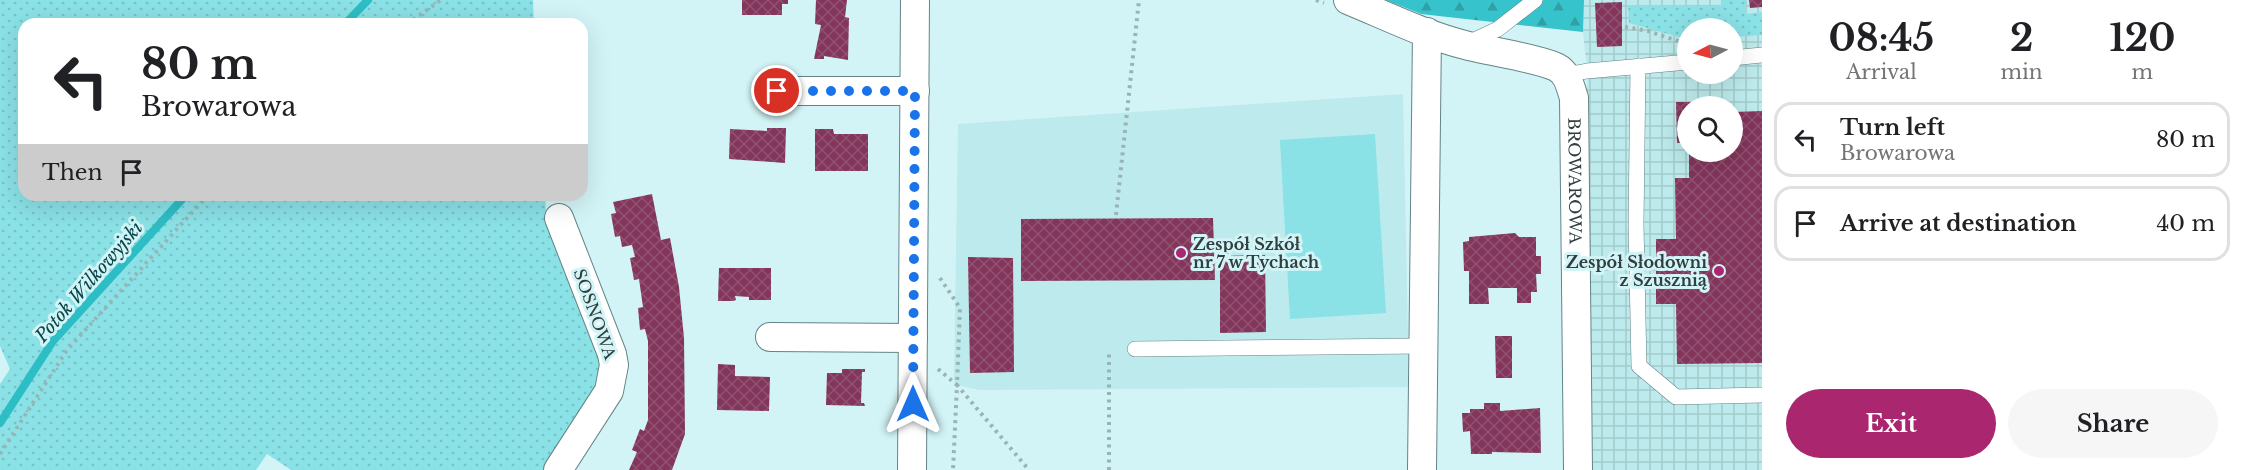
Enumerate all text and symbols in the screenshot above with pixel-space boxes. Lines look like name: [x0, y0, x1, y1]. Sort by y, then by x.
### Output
text: 08:45: [1829, 16, 1934, 61]
text: 2: [2010, 16, 2033, 61]
text: 120: [2109, 16, 2175, 61]
north arrow: [1677, 18, 1743, 84]
map controls: [1677, 18, 1743, 162]
text: 80 m: [141, 38, 257, 90]
icon: left: [42, 42, 120, 120]
text: Arrival: [1846, 60, 1917, 84]
text: min: [2001, 60, 2043, 84]
text: m: [2132, 60, 2153, 84]
pin: [751, 65, 802, 116]
icon: arrive: [760, 74, 793, 107]
text: Browarowa: [141, 90, 297, 123]
button: search: [1677, 96, 1743, 162]
text: Turn left: [1840, 114, 1945, 141]
street label: BROWAROWA: [1564, 118, 1586, 245]
icon: left: [1789, 123, 1822, 156]
text: 80 m: [2156, 126, 2215, 153]
text: Browarowa: [1840, 141, 1955, 165]
icon: arrive: [115, 156, 148, 189]
text: Then: [42, 159, 103, 186]
icon: arrive: [1789, 207, 1822, 240]
text: Arrive at destination: [1840, 210, 2077, 237]
text: 40 m: [2157, 210, 2215, 237]
water label: Potok Wilkowyjski: [30, 217, 148, 348]
place label: Zespół Szkół nr 7 w Tychach: [1193, 234, 1320, 272]
marker: Zespół Szkół nr 7 w Tychach: [1174, 246, 1188, 260]
place label: Zespół Słodowni z Szusznią: [1566, 252, 1708, 290]
marker: Zespół Słodowni z Szusznią: [1712, 264, 1726, 278]
street label: SOSNOWA: [569, 266, 621, 363]
position arrow: [881, 372, 945, 436]
button: Exit: [1786, 389, 1996, 458]
button: Share: [2008, 389, 2218, 458]

